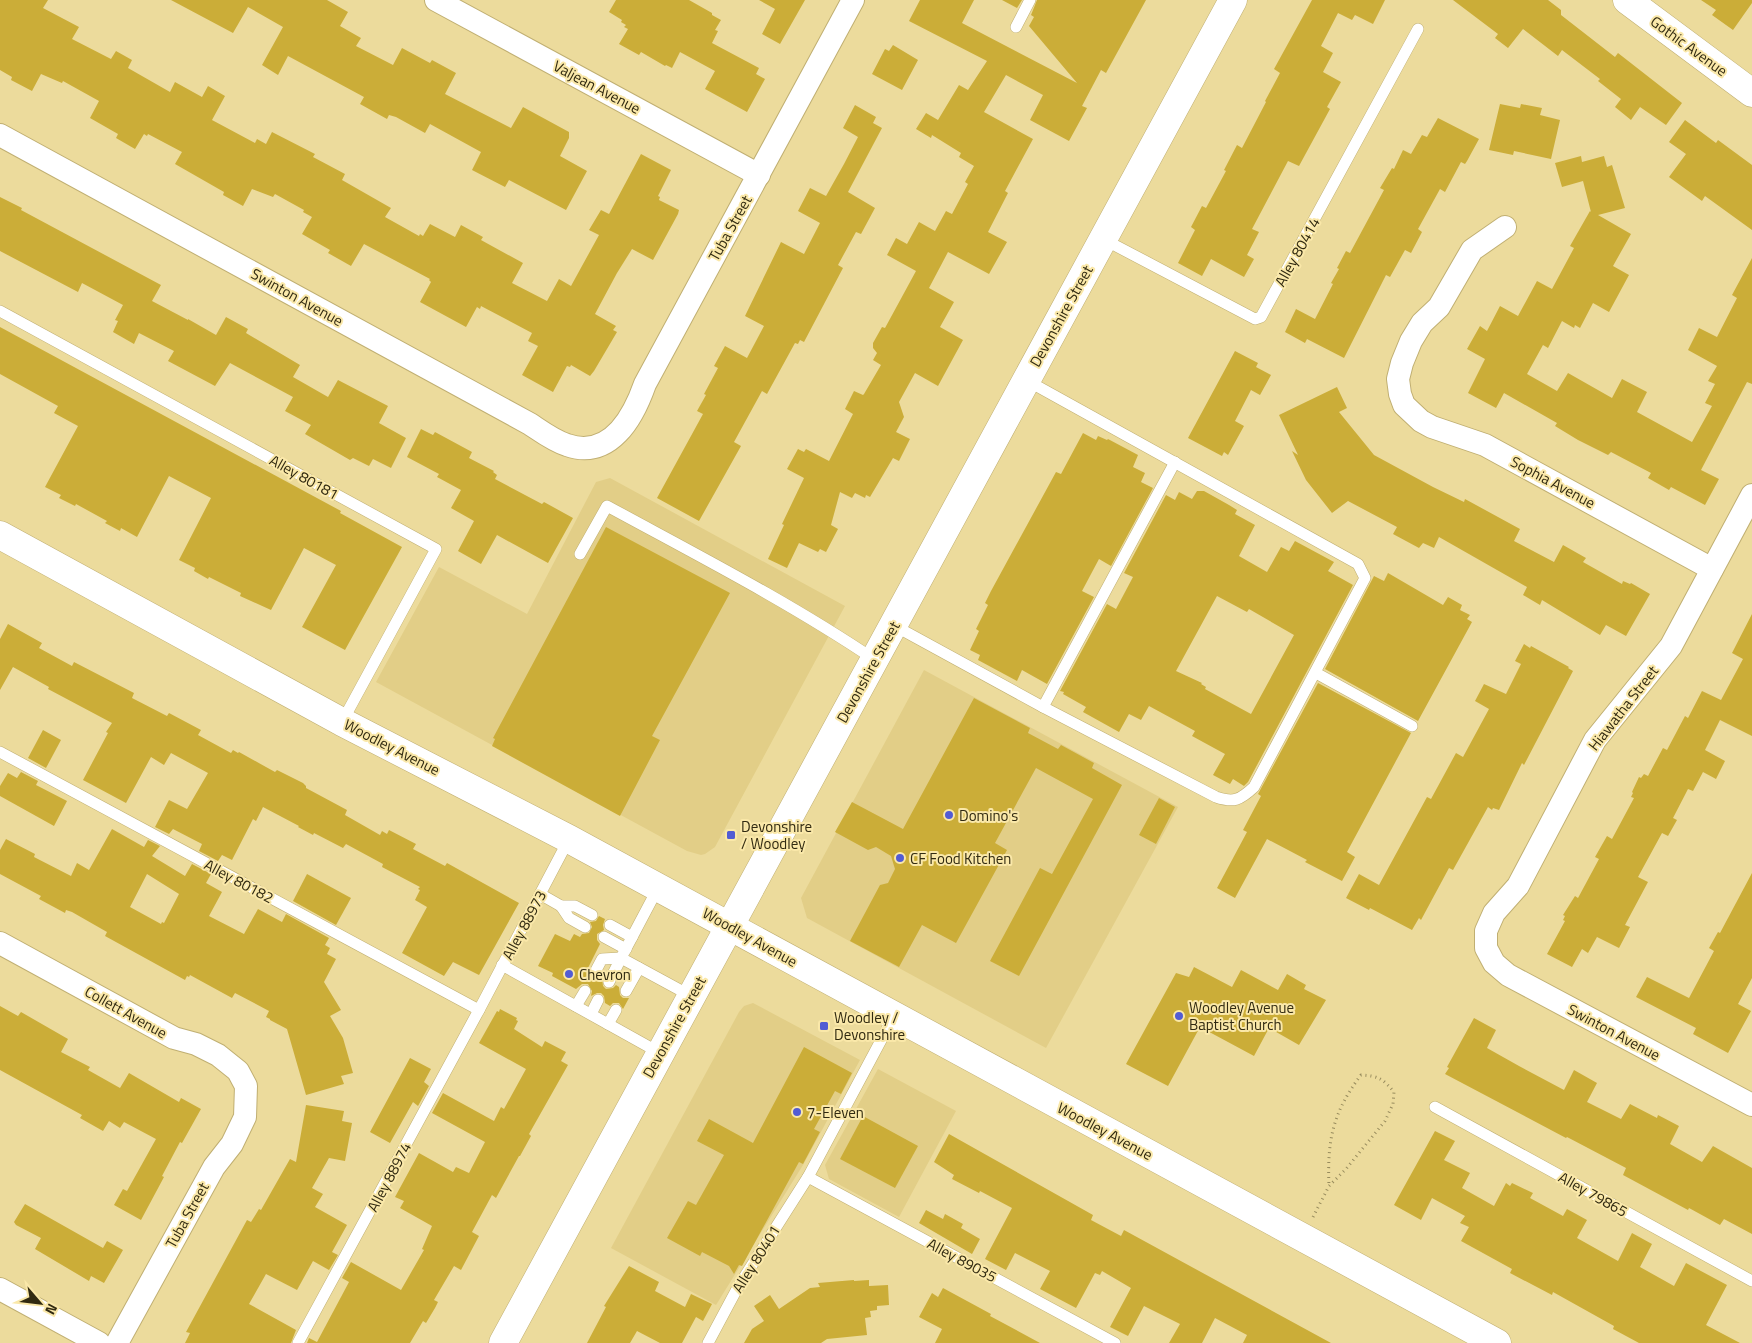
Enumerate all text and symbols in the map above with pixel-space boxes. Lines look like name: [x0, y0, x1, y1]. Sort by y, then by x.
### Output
street label: Gothic Avenue: [1646, 10, 1732, 82]
street label: Valjean Avenue: [549, 54, 645, 120]
street label: Tuba Street: [703, 190, 758, 265]
street label: Alley 80414: [1269, 213, 1325, 291]
street label: Devonshire Street: [1024, 260, 1099, 371]
street label: Swinton Avenue: [247, 262, 347, 332]
street label: Alley 80181: [265, 449, 343, 505]
street label: Sophia Avenue: [1507, 450, 1599, 514]
street label: Devonshire Street: [831, 616, 906, 727]
street label: Hiawatha Street: [1582, 660, 1664, 756]
street label: Woodley Avenue: [340, 713, 444, 781]
place label: Domino's: [959, 804, 1018, 827]
marker: Domino's: [943, 809, 955, 821]
place label: Devonshire / Woodley: [741, 815, 812, 855]
marker: Devonshire / Woodley: [725, 829, 737, 841]
place label: CF Food Kitchen: [910, 847, 1011, 870]
marker: CF Food Kitchen: [894, 852, 906, 864]
street label: Alley 80182: [200, 853, 278, 909]
street label: Alley 88973: [496, 886, 552, 964]
street label: Woodley Avenue: [698, 901, 802, 973]
place label: Chevron: [579, 963, 631, 986]
marker: Chevron: [563, 968, 575, 980]
street label: Devonshire Street: [637, 971, 712, 1082]
street label: Collett Avenue: [81, 980, 171, 1044]
place label: Woodley Avenue Baptist Church: [1189, 996, 1294, 1036]
street label: Swinton Avenue: [1563, 998, 1665, 1066]
place label: Woodley / Devonshire: [834, 1006, 905, 1046]
marker: Woodley Avenue Baptist Church: [1173, 1010, 1185, 1022]
marker: Woodley / Devonshire: [818, 1020, 830, 1032]
street label: Woodley Avenue: [1053, 1096, 1157, 1166]
place label: 7-Eleven: [807, 1101, 864, 1124]
marker: 7-Eleven: [791, 1106, 803, 1118]
street label: Alley 88974: [361, 1138, 417, 1216]
street label: Alley 79865: [1554, 1166, 1632, 1222]
street label: Tuba Street: [160, 1177, 215, 1252]
street label: Alley 80401: [726, 1221, 786, 1297]
street label: Alley 89035: [923, 1232, 1001, 1288]
north arrow: [15, 1278, 65, 1328]
text: N: [40, 1300, 63, 1319]

